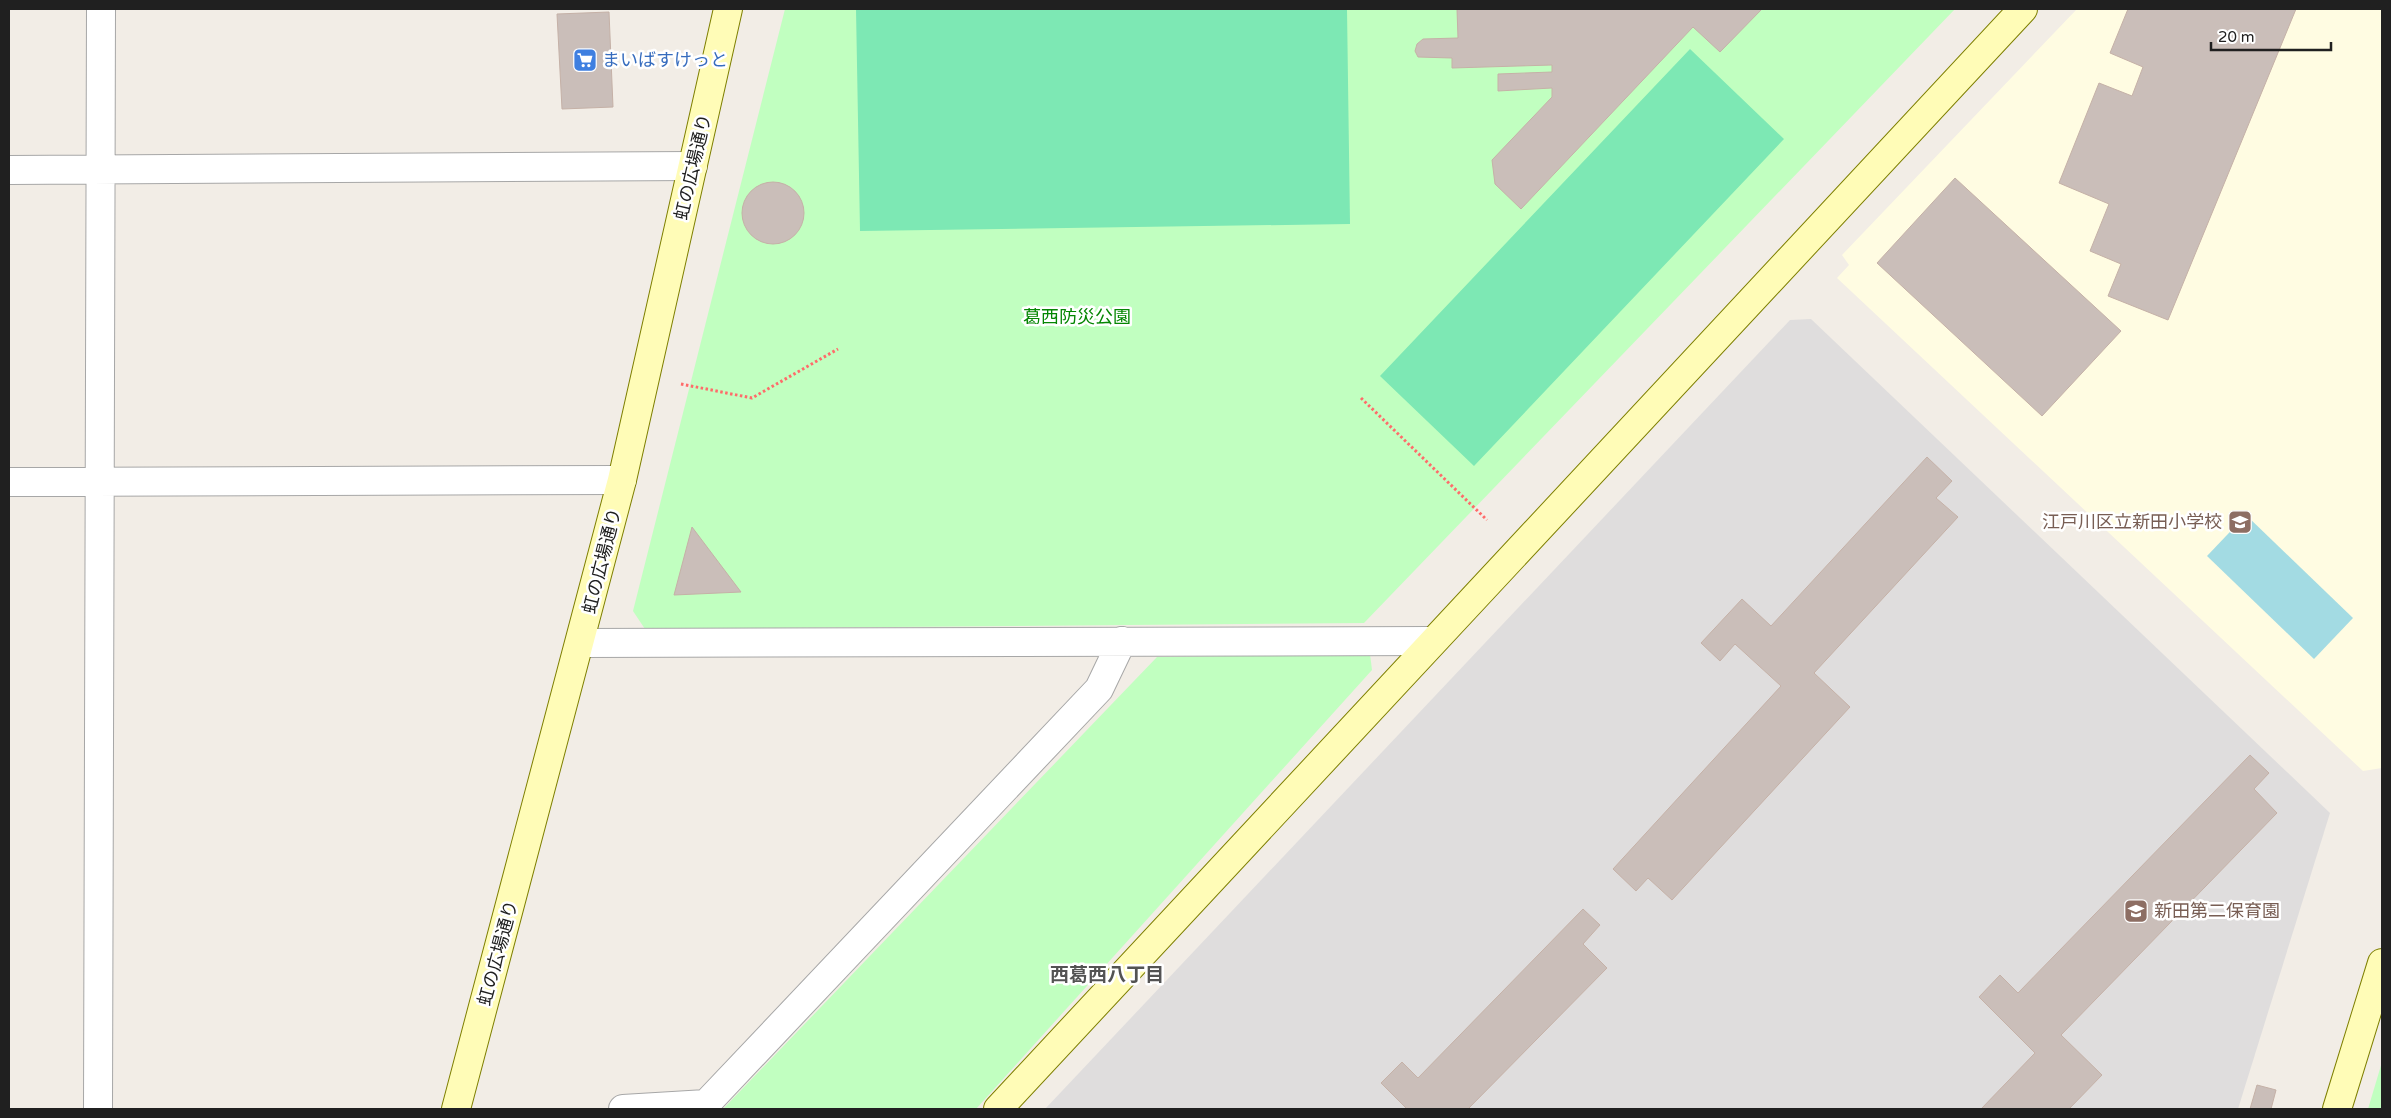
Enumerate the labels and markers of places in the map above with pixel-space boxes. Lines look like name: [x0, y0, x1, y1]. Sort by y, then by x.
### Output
supermarket icon: まいばすけっと: [572, 47, 598, 73]
place label: まいばすけっと: [602, 49, 728, 71]
school or university icon: 江戸川区立新田小学校: [2227, 509, 2253, 535]
place label: 江戸川区立新田小学校: [2042, 511, 2222, 533]
school or university icon: 新田第二保育園: [2123, 898, 2149, 924]
place label: 新田第二保育園: [2154, 900, 2280, 922]

